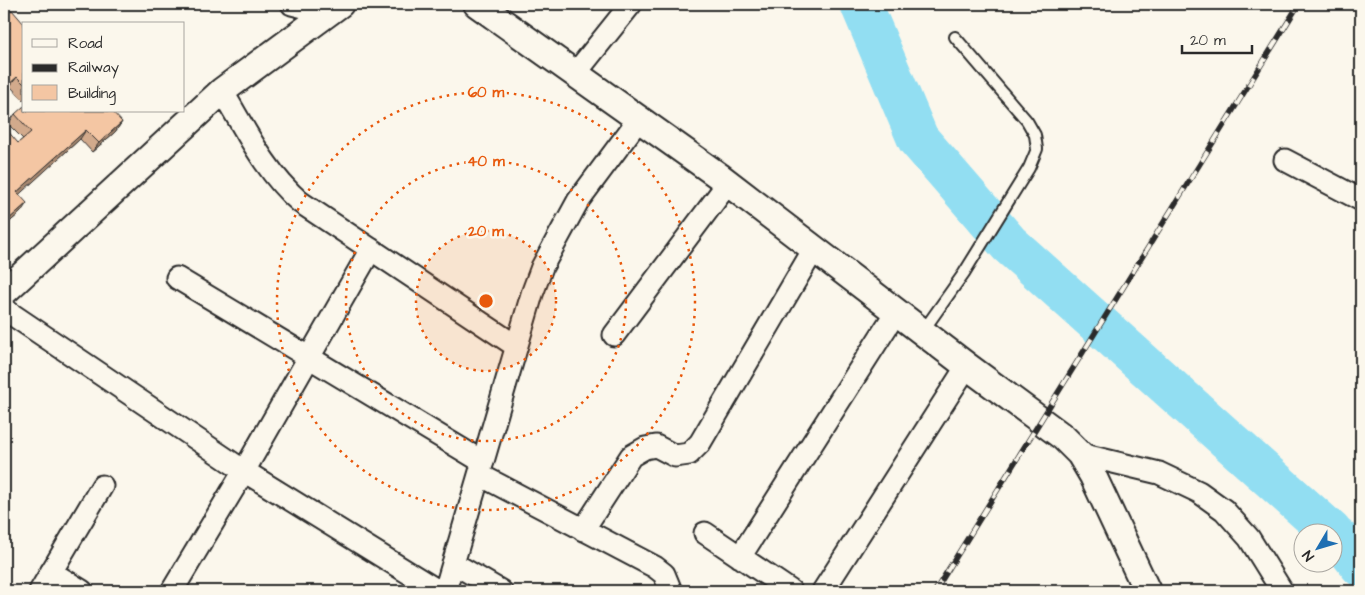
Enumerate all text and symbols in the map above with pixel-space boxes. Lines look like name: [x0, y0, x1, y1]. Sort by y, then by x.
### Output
legend: [22, 22, 185, 112]
scale bar: [1182, 22, 1252, 54]
text: 20 m: [1190, 30, 1226, 51]
text: Road: [68, 33, 103, 54]
text: Railway: [68, 57, 119, 79]
text: 60 m: [468, 82, 505, 103]
text: Building: [68, 83, 116, 105]
text: 40 m: [467, 151, 505, 172]
text: 20 m: [467, 221, 504, 242]
centre of rings: [477, 292, 495, 310]
north arrow: [1292, 522, 1342, 572]
text: N: [1298, 546, 1319, 565]

